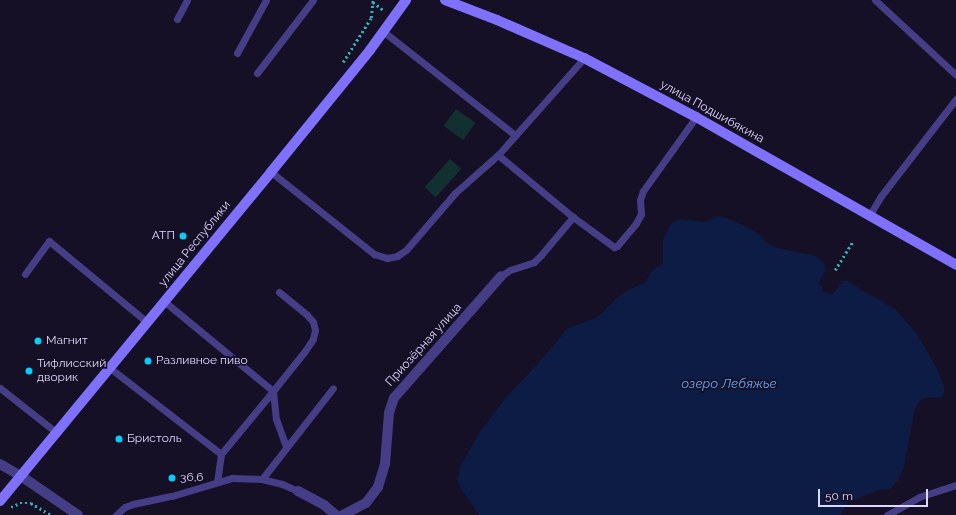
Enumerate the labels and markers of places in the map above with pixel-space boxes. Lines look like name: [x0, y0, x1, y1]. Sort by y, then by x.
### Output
place label: АТП: [152, 229, 175, 243]
marker: АТП: [178, 231, 188, 241]
place label: Магнит: [46, 334, 88, 348]
marker: Магнит: [33, 336, 43, 346]
place label: Разливное пиво: [156, 354, 248, 368]
marker: Разливное пиво: [143, 356, 153, 366]
place label: Тифлисский дворик: [37, 357, 106, 385]
marker: Тифлисский дворик: [24, 366, 34, 376]
place label: Бристоль: [127, 432, 181, 446]
marker: Бристоль: [114, 434, 124, 444]
place label: 36,6: [180, 471, 204, 485]
marker: 36,6: [167, 473, 177, 483]

